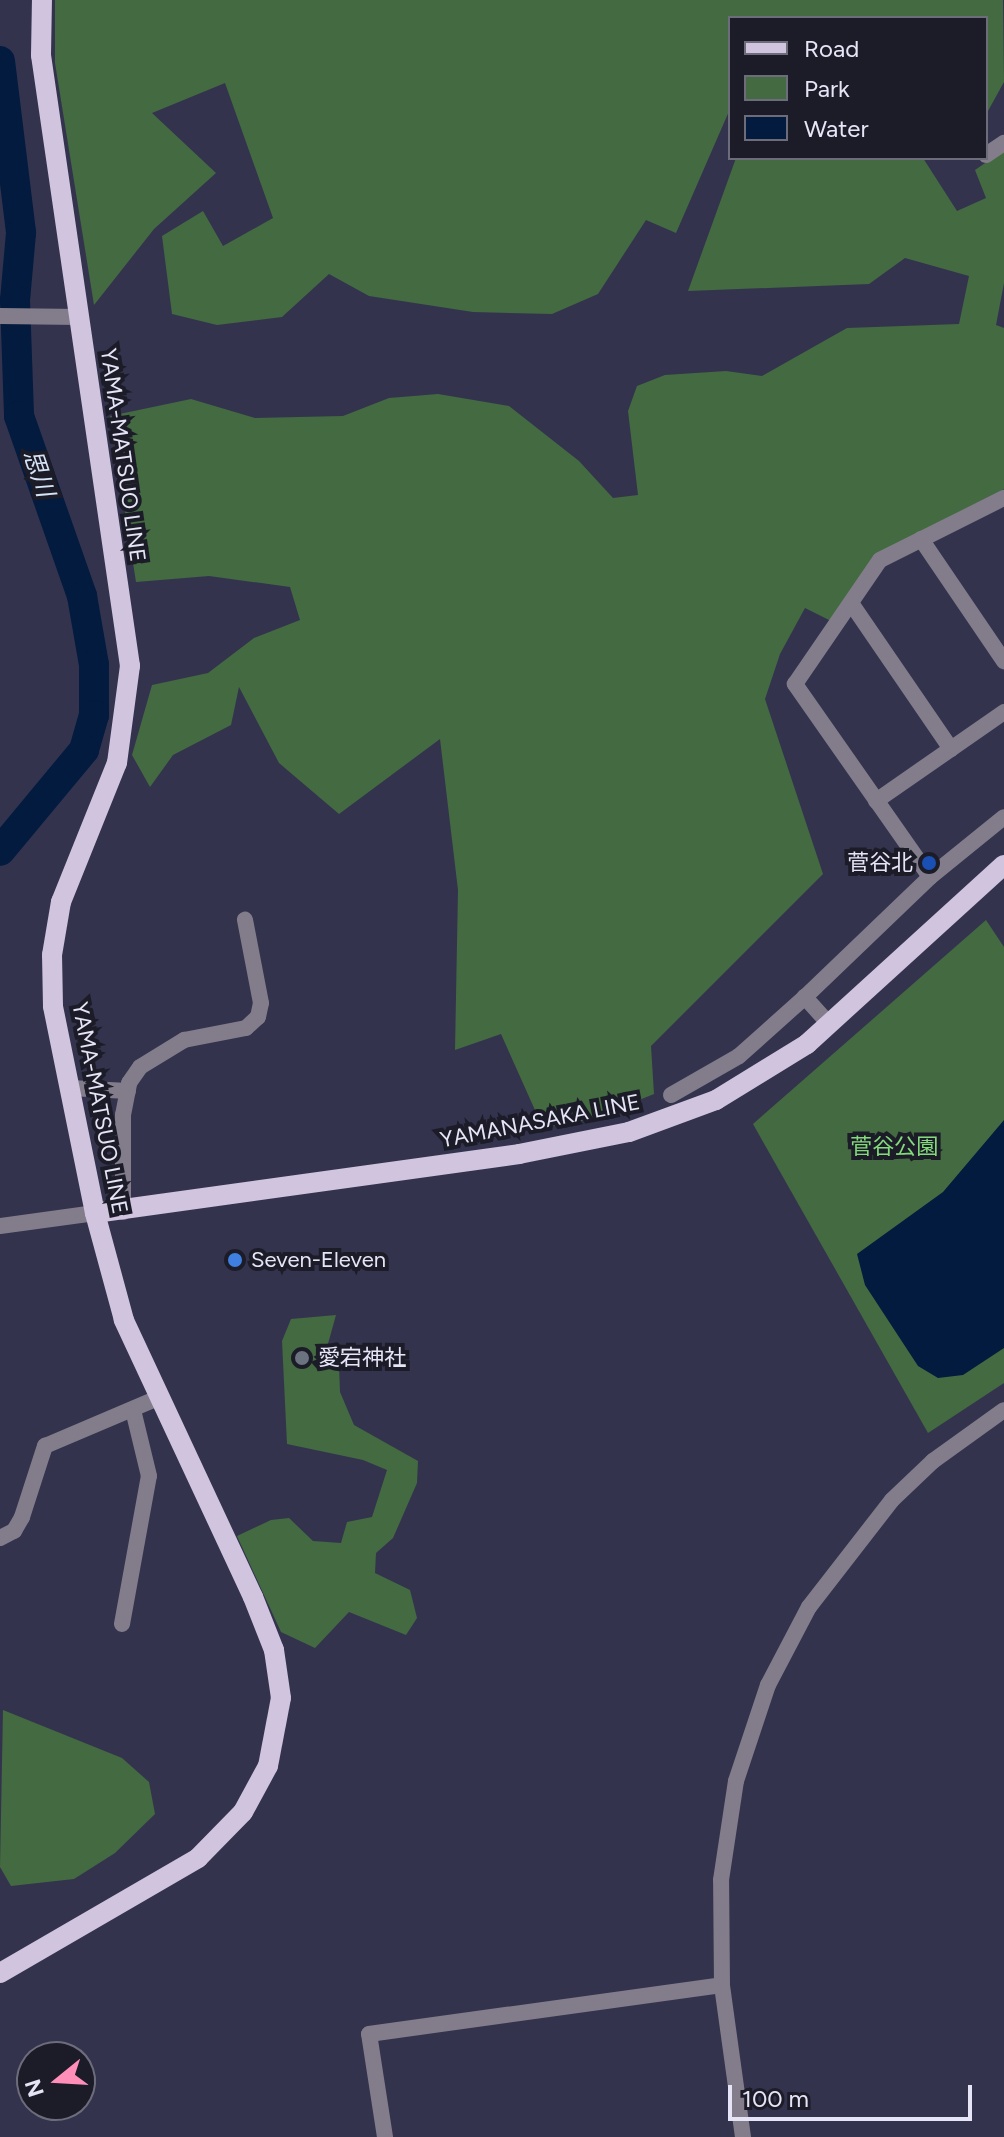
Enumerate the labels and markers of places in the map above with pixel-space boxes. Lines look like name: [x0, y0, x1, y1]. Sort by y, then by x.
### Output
place label: 菅谷北: [847, 850, 913, 876]
marker: 菅谷北: [920, 854, 938, 872]
place label: Seven-Eleven: [251, 1247, 386, 1273]
marker: Seven-Eleven: [226, 1251, 244, 1269]
place label: 愛宕神社: [318, 1345, 406, 1371]
marker: 愛宕神社: [293, 1349, 311, 1367]

